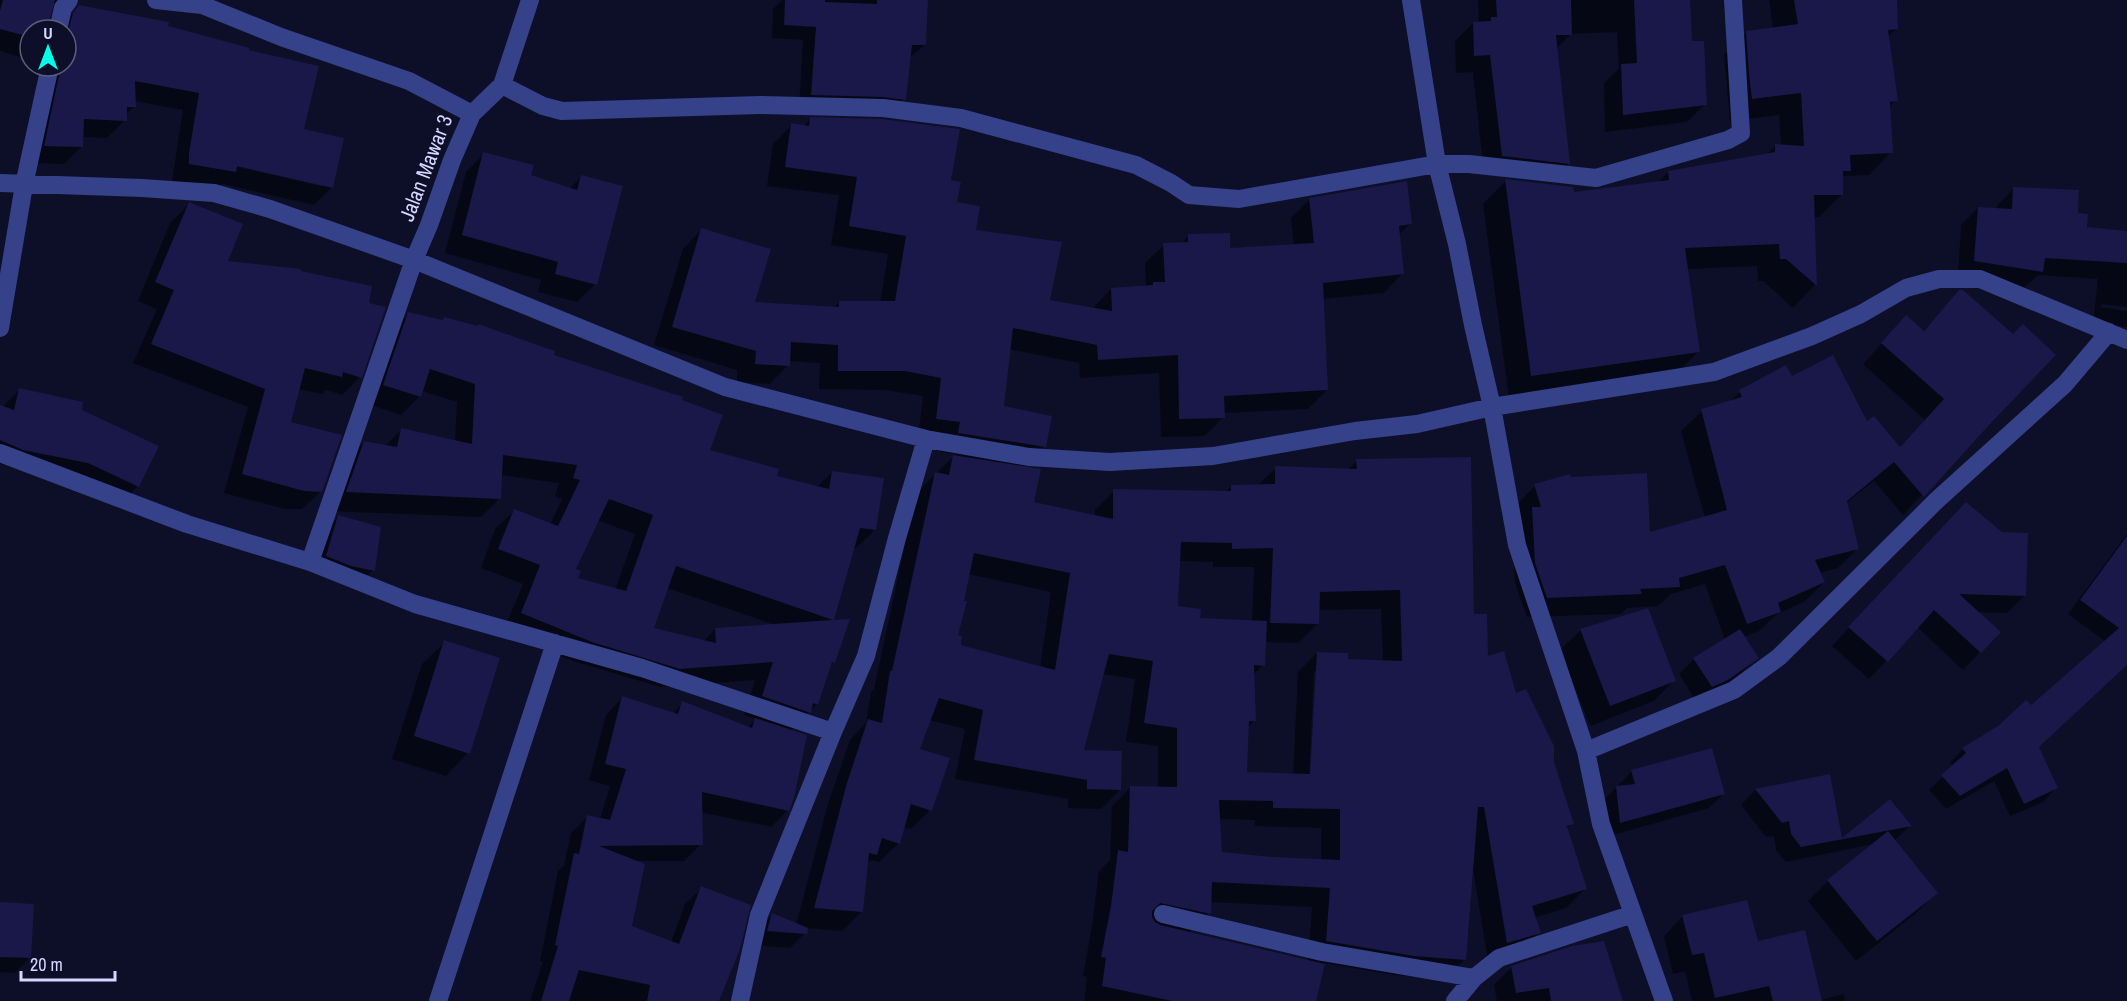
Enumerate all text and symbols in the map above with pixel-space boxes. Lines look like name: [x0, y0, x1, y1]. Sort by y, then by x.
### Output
north arrow: [18, 18, 78, 78]
text: U: [43, 22, 53, 44]
street label: Jalan Mawar 3: [392, 110, 459, 225]
scale bar: [21, 944, 116, 982]
text: 20 m: [30, 952, 63, 977]

